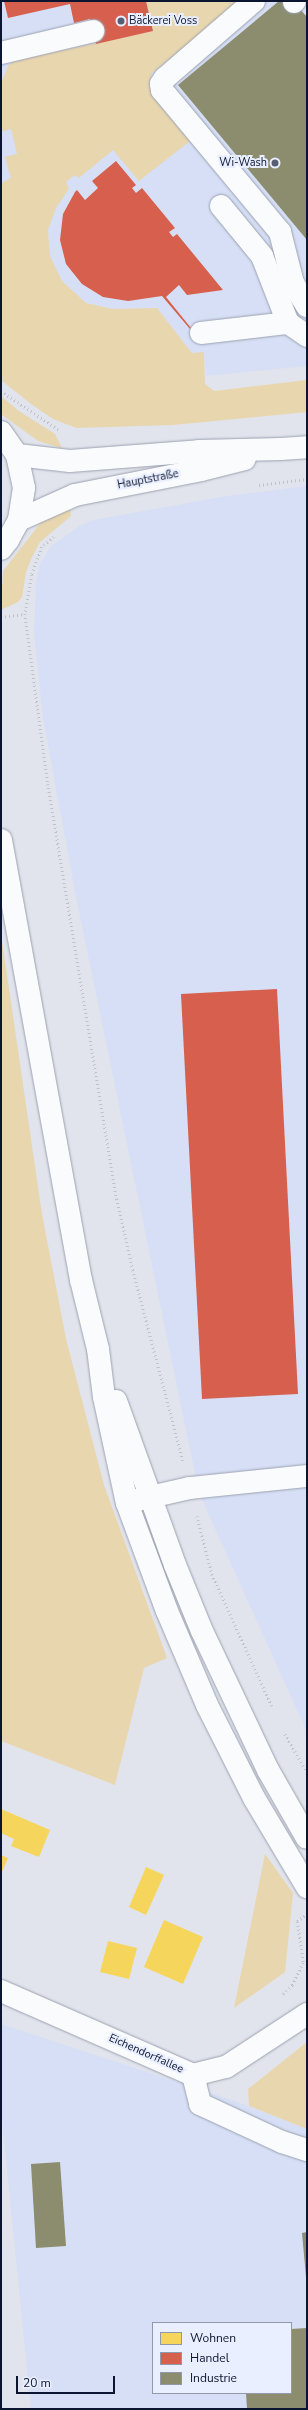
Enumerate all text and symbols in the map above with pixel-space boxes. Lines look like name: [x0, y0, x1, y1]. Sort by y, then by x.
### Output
place label: Bäckerei Voss: [129, 14, 197, 28]
marker: Bäckerei Voss: [116, 16, 126, 26]
place label: Wi-Wash: [219, 156, 267, 170]
marker: Wi-Wash: [270, 158, 280, 168]
street label: Hauptstraße: [116, 468, 180, 492]
street label: Eichendorffallee: [107, 2032, 185, 2076]
legend: [152, 2322, 292, 2394]
text: Wohnen: [190, 2330, 236, 2346]
text: Handel: [190, 2350, 229, 2366]
scale bar: [18, 2368, 117, 2394]
text: Industrie: [190, 2370, 237, 2386]
text: 20 m: [23, 2375, 51, 2391]

